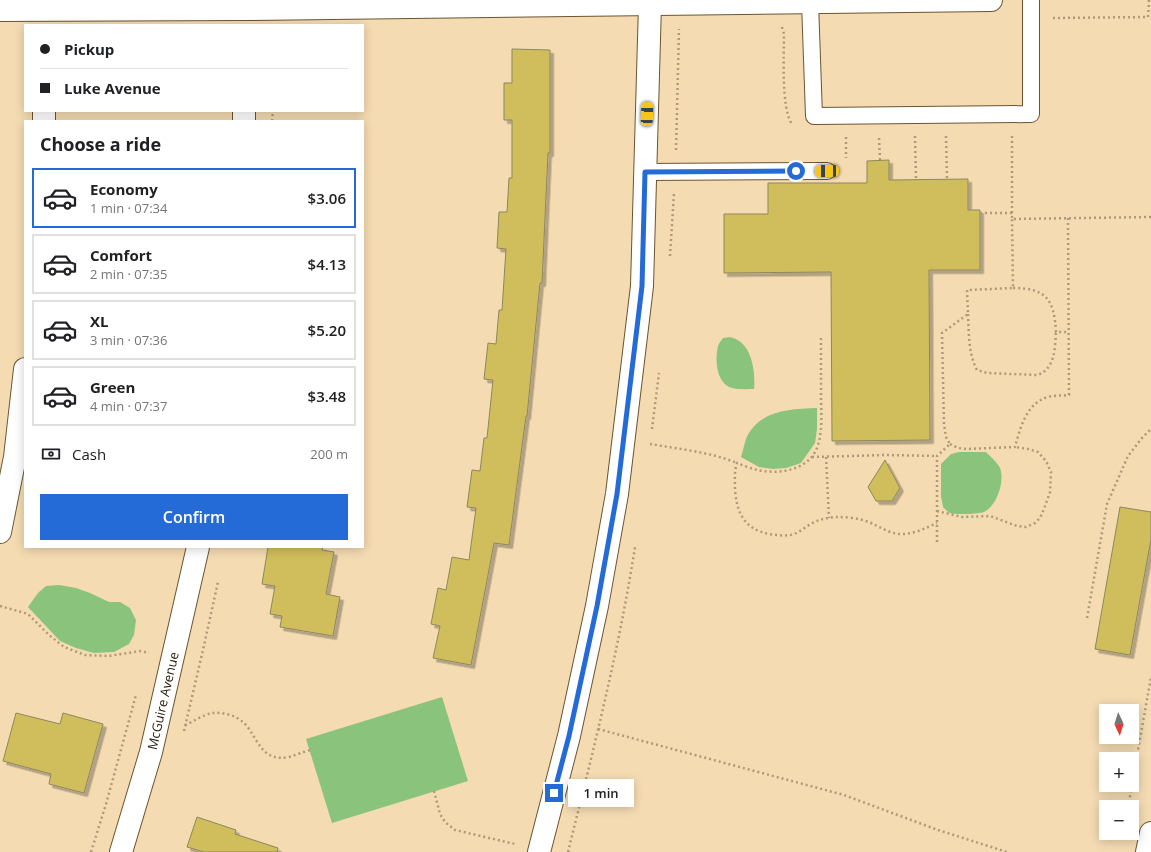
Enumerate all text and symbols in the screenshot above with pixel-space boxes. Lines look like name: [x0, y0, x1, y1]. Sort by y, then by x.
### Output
text: Pickup: [64, 39, 114, 59]
text: Luke Avenue: [64, 78, 161, 98]
car: [641, 102, 653, 126]
text: Choose a ride: [40, 132, 161, 156]
route start: [787, 162, 805, 180]
car: [815, 165, 839, 177]
text: Economy: [90, 179, 158, 199]
icon: car: [42, 180, 78, 216]
text: $3.06: [308, 188, 346, 208]
text: 1 min · 07:34: [90, 199, 167, 217]
text: Comfort: [90, 245, 152, 265]
icon: car: [42, 246, 78, 282]
text: $4.13: [308, 254, 346, 274]
text: 2 min · 07:35: [90, 265, 167, 283]
text: XL: [90, 311, 108, 331]
icon: car: [42, 312, 78, 348]
text: $5.20: [308, 320, 346, 340]
text: 3 min · 07:36: [90, 331, 167, 349]
text: Green: [90, 377, 135, 397]
icon: car: [42, 378, 78, 414]
text: $3.48: [308, 386, 346, 406]
text: 4 min · 07:37: [90, 397, 167, 415]
icon: cash: [40, 443, 62, 465]
text: Cash: [72, 444, 106, 464]
text: 200 m: [310, 445, 348, 463]
button: Confirm: [40, 494, 348, 540]
street label: McGuire Avenue: [143, 650, 183, 751]
north arrow: [1099, 704, 1139, 744]
map controls: [1099, 704, 1139, 840]
button: +: [1099, 752, 1139, 792]
callout: 1 min: [568, 779, 634, 807]
route end: [545, 784, 563, 802]
text: 1 min: [583, 784, 619, 802]
button: −: [1099, 800, 1139, 840]

